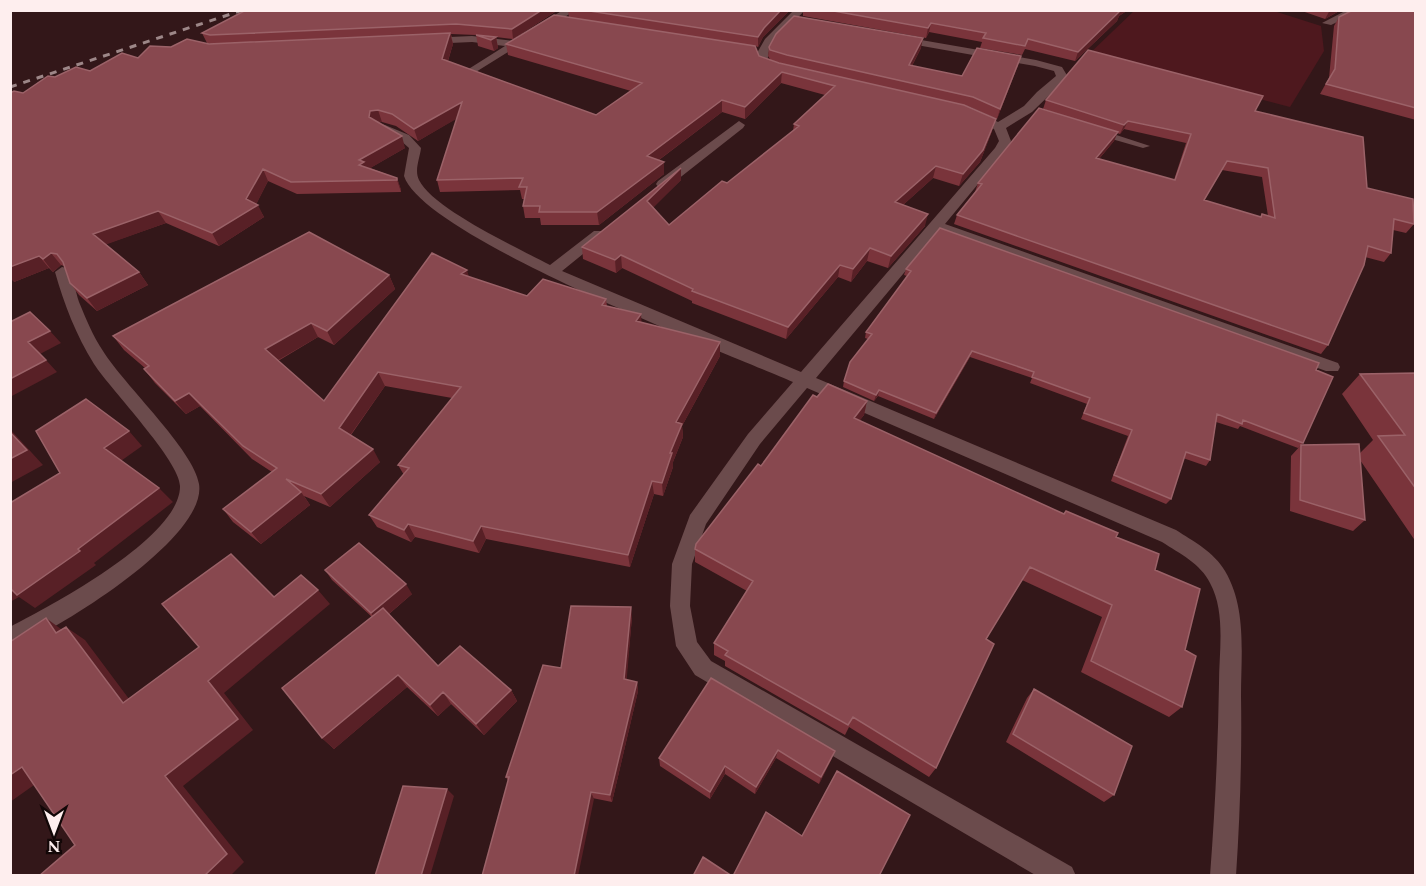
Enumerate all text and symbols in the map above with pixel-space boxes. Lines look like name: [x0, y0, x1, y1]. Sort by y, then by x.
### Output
north arrow: [24, 802, 84, 862]
text: N: [47, 834, 61, 858]

